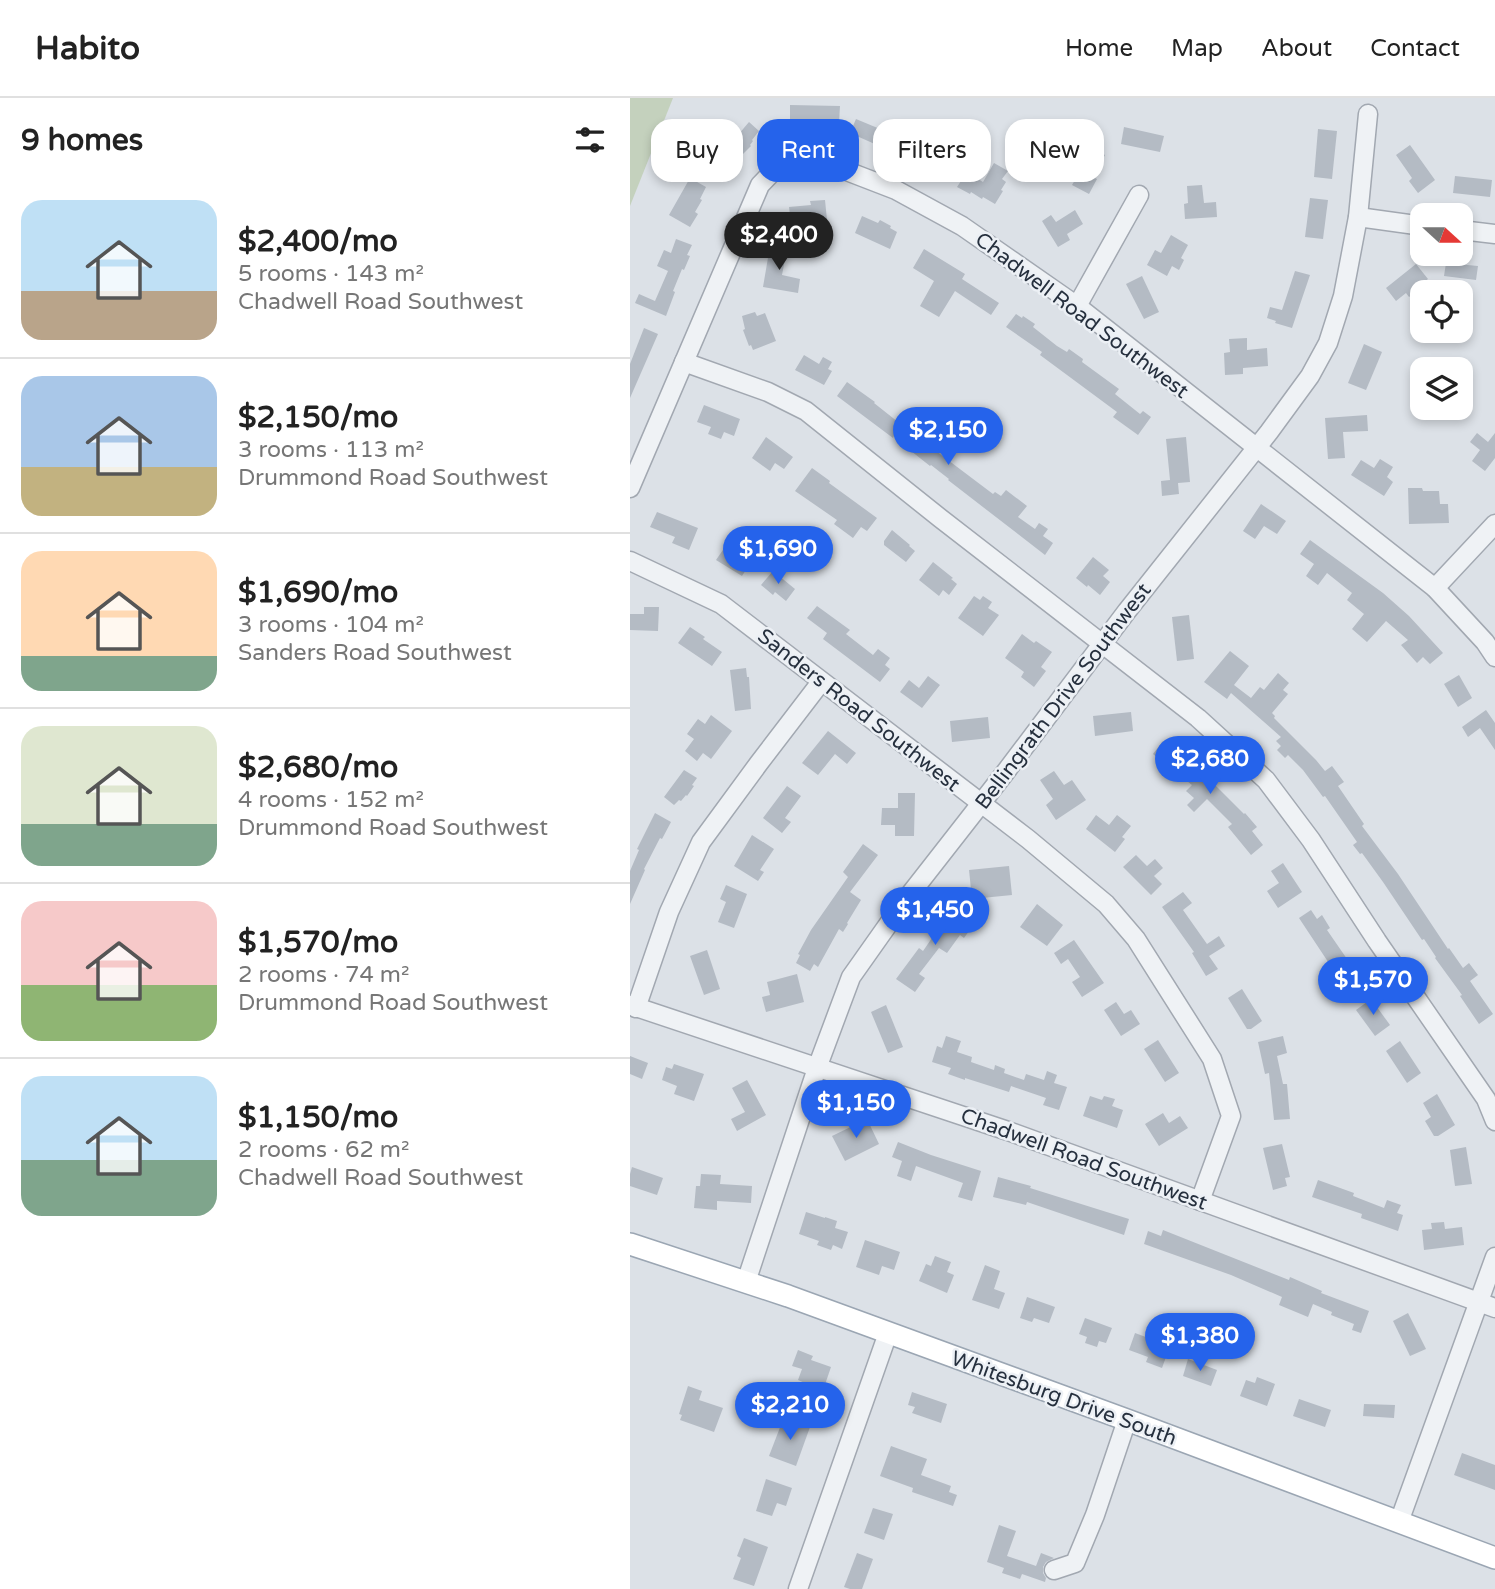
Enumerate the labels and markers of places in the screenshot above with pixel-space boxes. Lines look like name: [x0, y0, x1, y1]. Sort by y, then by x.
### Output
pin: $2,400: [722, 212, 836, 272]
pin: $2,150: [891, 408, 1005, 467]
pin: $1,690: [721, 526, 835, 586]
pin: $2,680: [1153, 736, 1267, 796]
pin: $1,450: [878, 888, 992, 947]
pin: $1,570: [1316, 958, 1430, 1017]
pin: $1,150: [799, 1080, 913, 1140]
pin: $1,380: [1143, 1314, 1257, 1373]
pin: $2,210: [733, 1382, 847, 1442]

